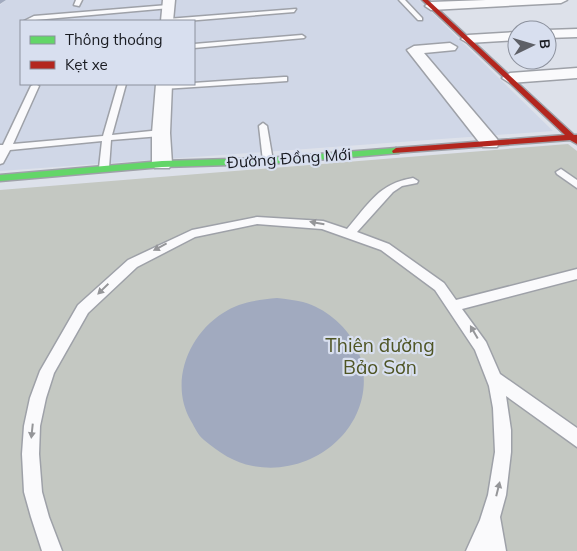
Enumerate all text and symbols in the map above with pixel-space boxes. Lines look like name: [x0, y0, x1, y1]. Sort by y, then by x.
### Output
legend: [20, 20, 195, 85]
north arrow: [507, 20, 557, 70]
text: Thông thoáng: [65, 30, 163, 49]
text: B: [536, 38, 554, 50]
text: Kẹt xe: [65, 55, 108, 74]
street label: Đường Đồng Mới: [226, 144, 352, 172]
one-way arrow: [310, 219, 325, 227]
one-way arrow: [153, 243, 166, 252]
one-way arrow: [97, 283, 109, 295]
one-way arrow: [469, 326, 478, 339]
park label: Thiên đường Bảo Sơn: [325, 333, 435, 379]
one-way arrow: [28, 424, 36, 440]
one-way arrow: [494, 482, 502, 497]

